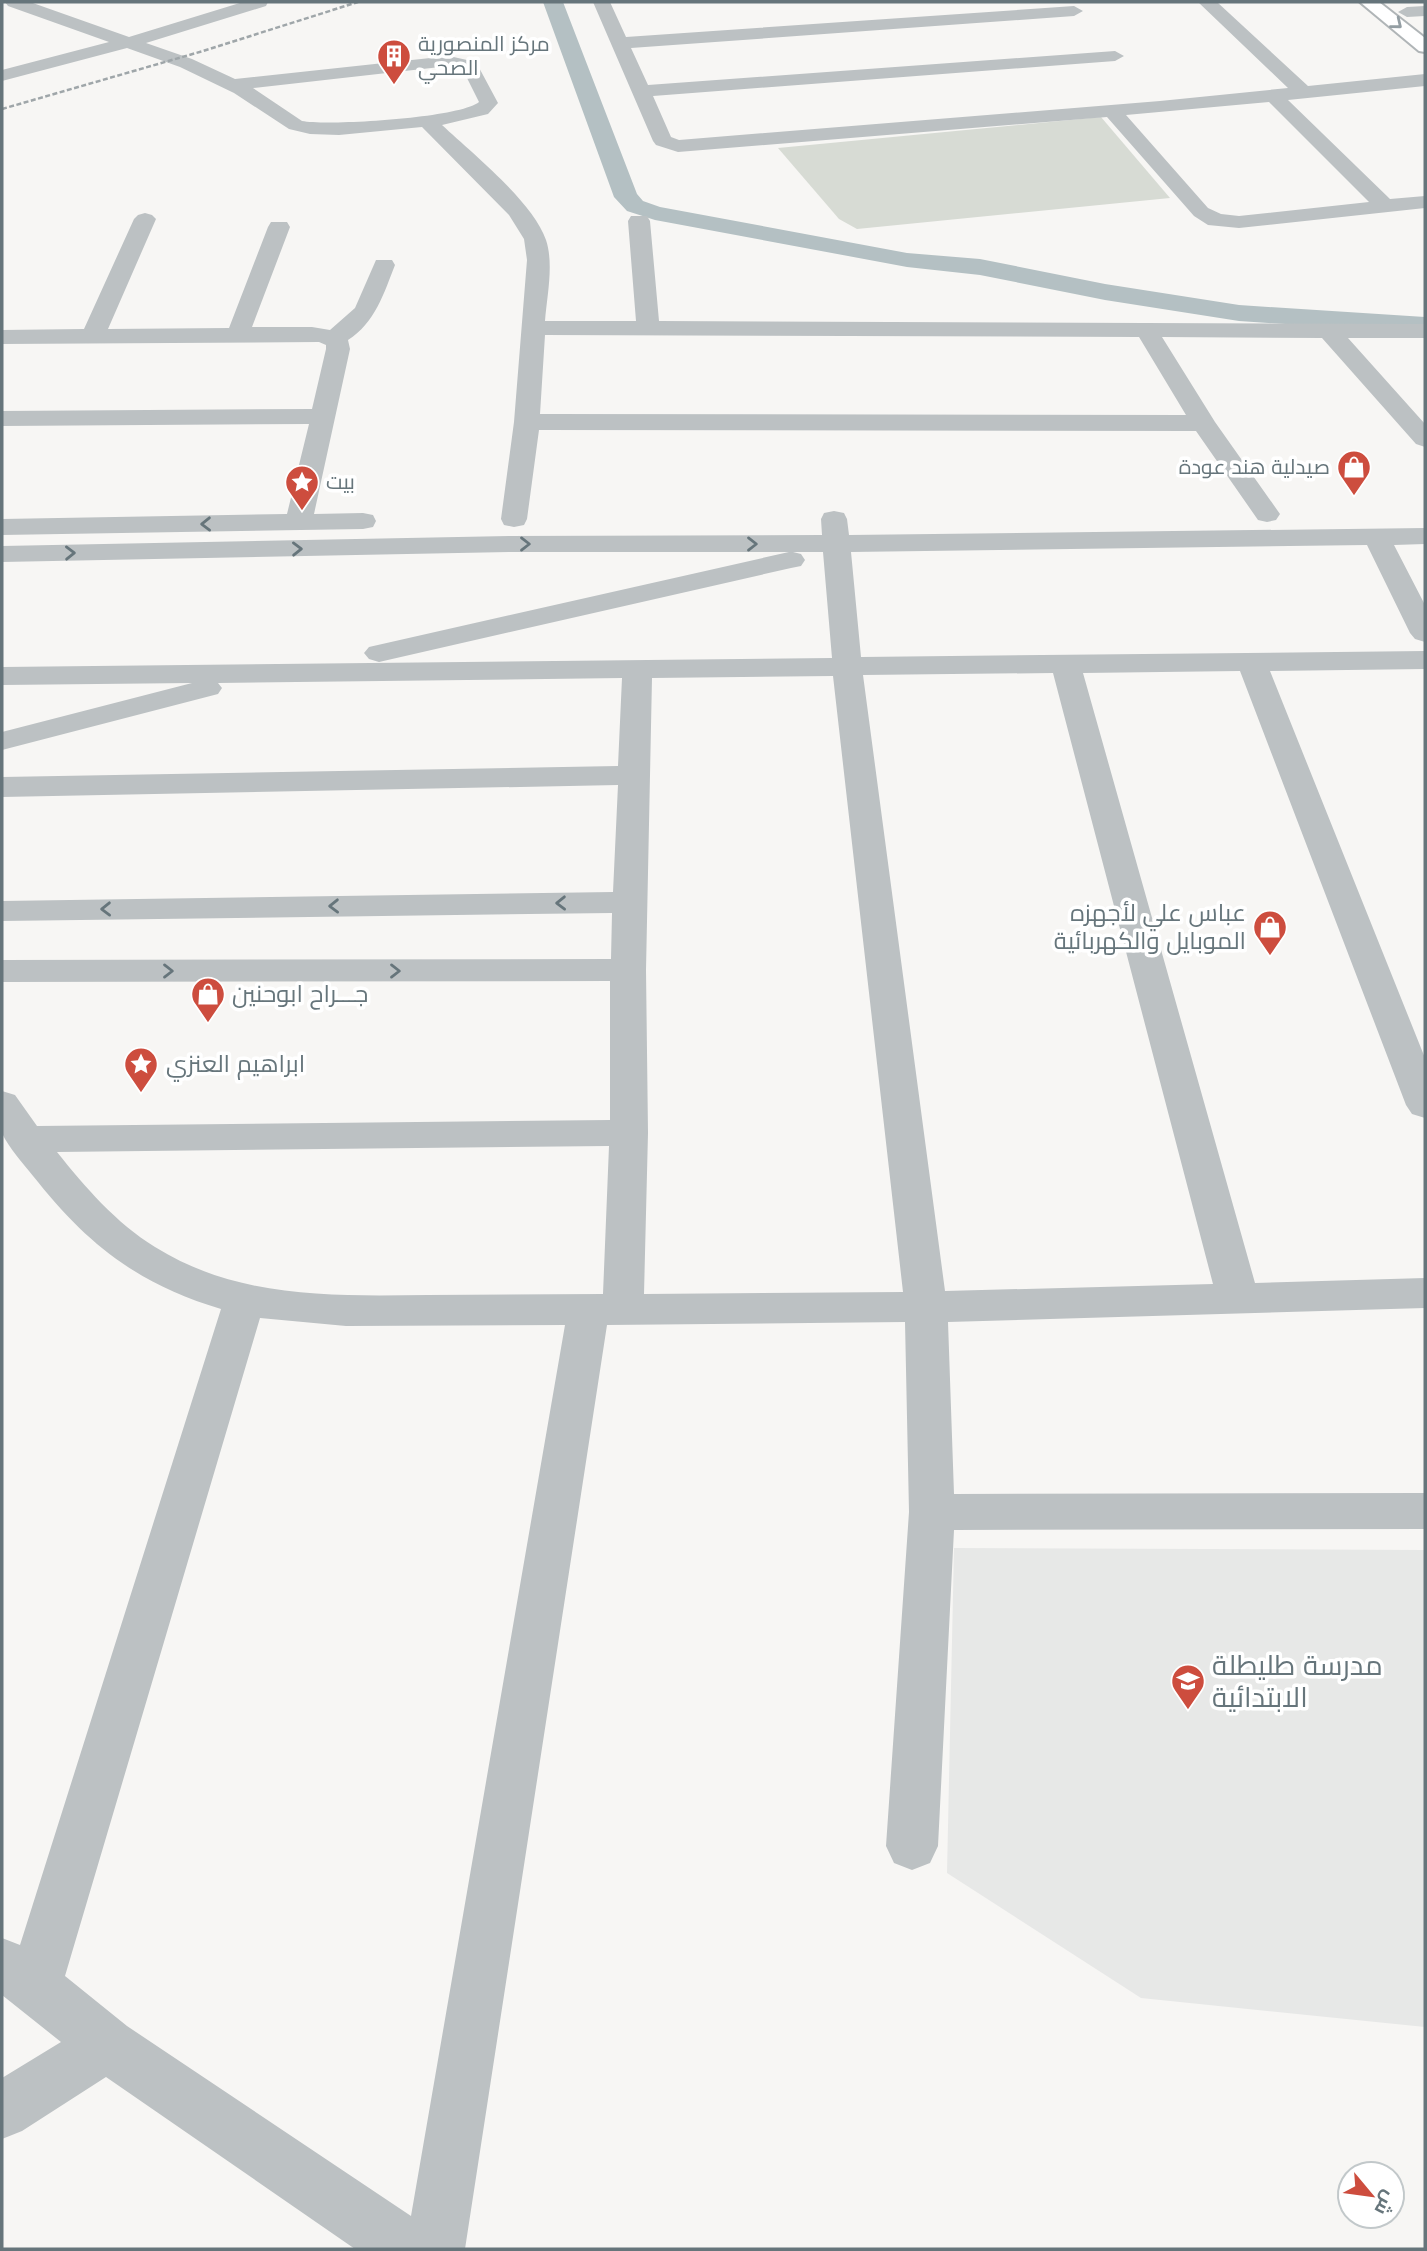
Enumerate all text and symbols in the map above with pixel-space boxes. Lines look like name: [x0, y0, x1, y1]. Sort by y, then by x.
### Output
one-way arrow: [1390, 16, 1402, 29]
place label: مركز المنصورية الصحي: [418, 30, 550, 84]
building icon: مركز المنصورية الصحي: [375, 37, 413, 86]
shop icon: صيدلية هند عودة: [1335, 448, 1373, 497]
place label: صيدلية هند عودة: [1179, 453, 1330, 479]
place icon: بيت: [283, 463, 321, 512]
place label: بيت: [326, 468, 355, 494]
one-way arrow: [200, 516, 211, 531]
one-way arrow: [520, 536, 531, 552]
one-way arrow: [748, 536, 758, 552]
one-way arrow: [292, 542, 303, 557]
one-way arrow: [65, 545, 76, 561]
one-way arrow: [556, 895, 566, 911]
place label: عباس علي لأجهزه الموبايل والكهربائية: [1054, 897, 1246, 955]
one-way arrow: [328, 898, 339, 914]
one-way arrow: [101, 901, 111, 917]
shop icon: عباس علي لأجهزه الموبايل والكهربائية: [1251, 908, 1289, 957]
one-way arrow: [163, 963, 174, 979]
one-way arrow: [391, 963, 401, 979]
shop icon: جـــراح ابوحنين: [189, 975, 227, 1024]
place label: جـــراح ابوحنين: [232, 978, 368, 1010]
place icon: ابراهيم العنزي: [122, 1045, 160, 1094]
place label: ابراهيم العنزي: [166, 1048, 305, 1082]
place label: مدرسة طليطلة الابتدائية: [1212, 1647, 1383, 1714]
school or university icon: مدرسة طليطلة الابتدائية: [1169, 1662, 1207, 1711]
north arrow: [1336, 2160, 1406, 2230]
text: ش: [1369, 2187, 1402, 2220]

